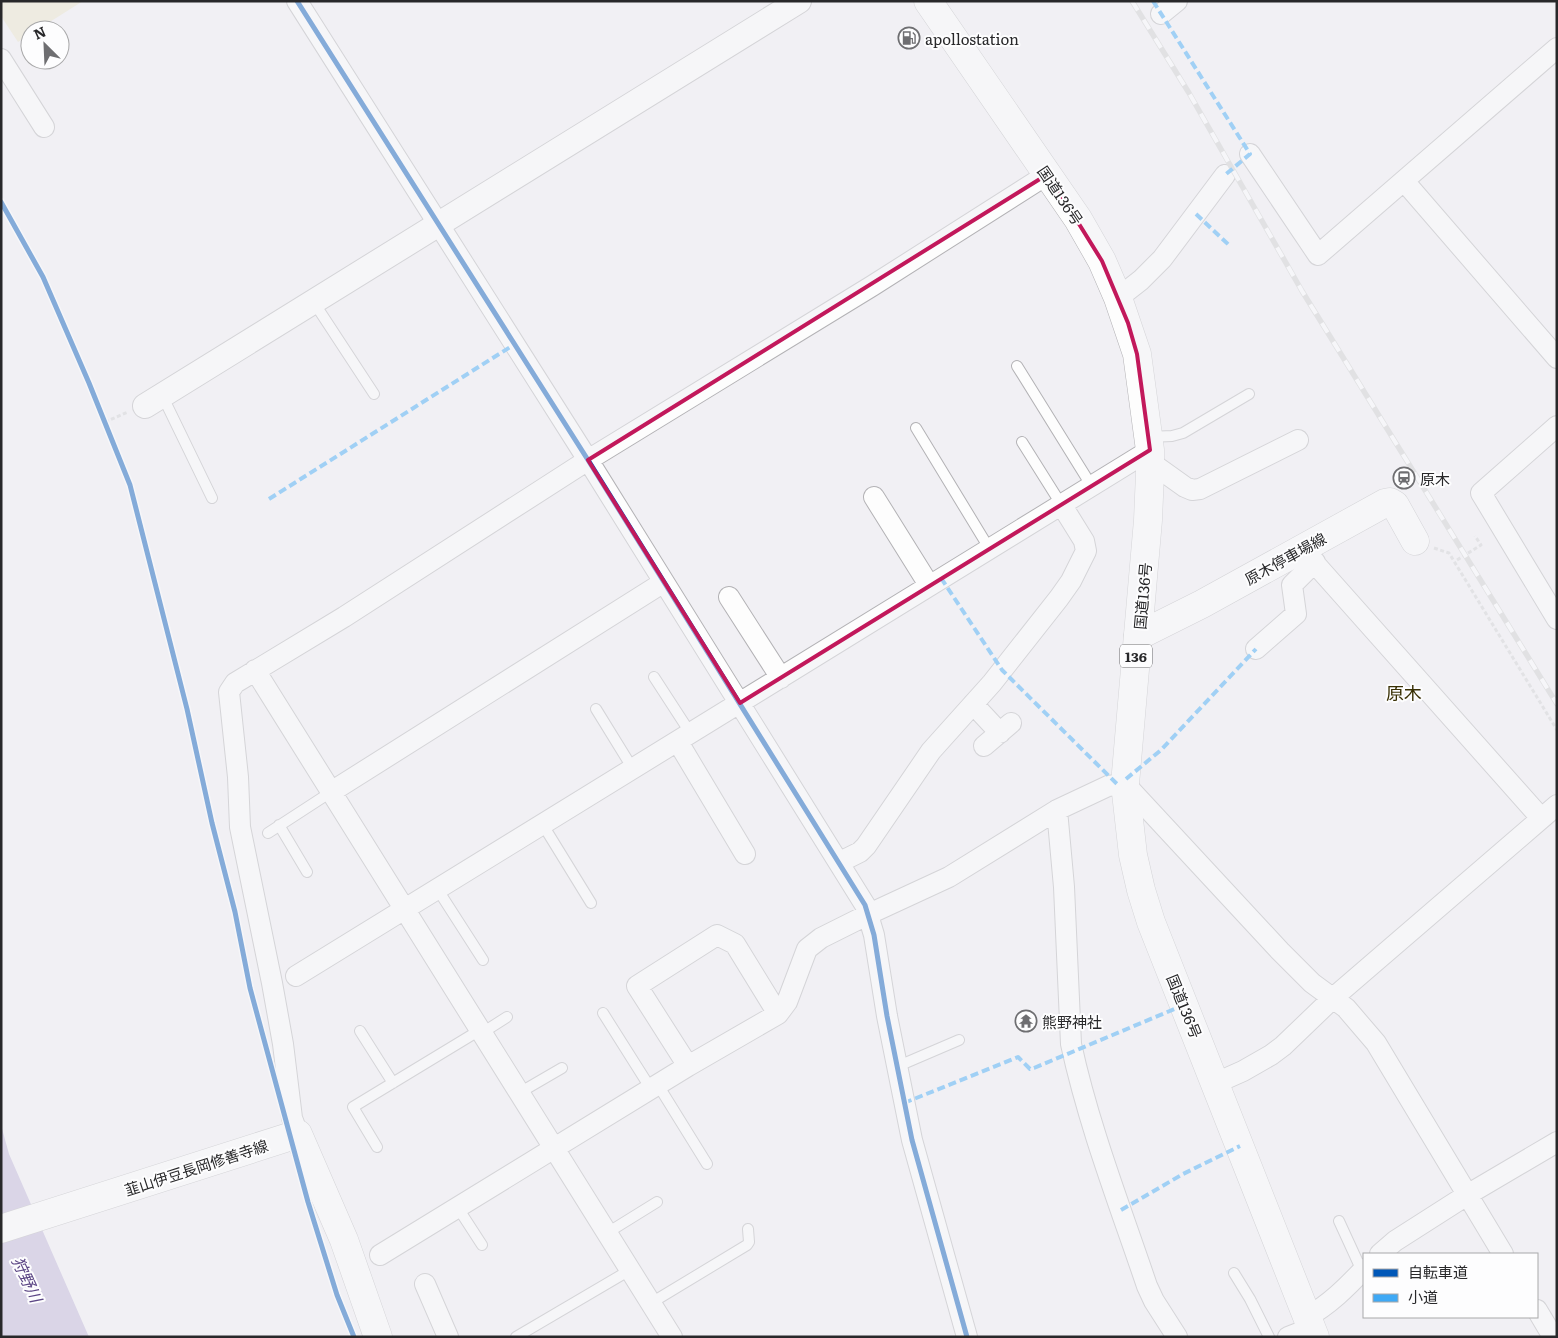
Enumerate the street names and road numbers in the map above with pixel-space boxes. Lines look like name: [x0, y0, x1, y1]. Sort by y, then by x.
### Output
street label: 国道136号: [1033, 161, 1089, 229]
street label: 原木停車場線: [1240, 526, 1330, 590]
street label: 国道136号: [1128, 561, 1156, 631]
road number: 136: [1120, 644, 1152, 668]
street label: 国道136号: [1162, 970, 1208, 1042]
street label: 韮山伊豆長岡修善寺線: [121, 1133, 271, 1201]

